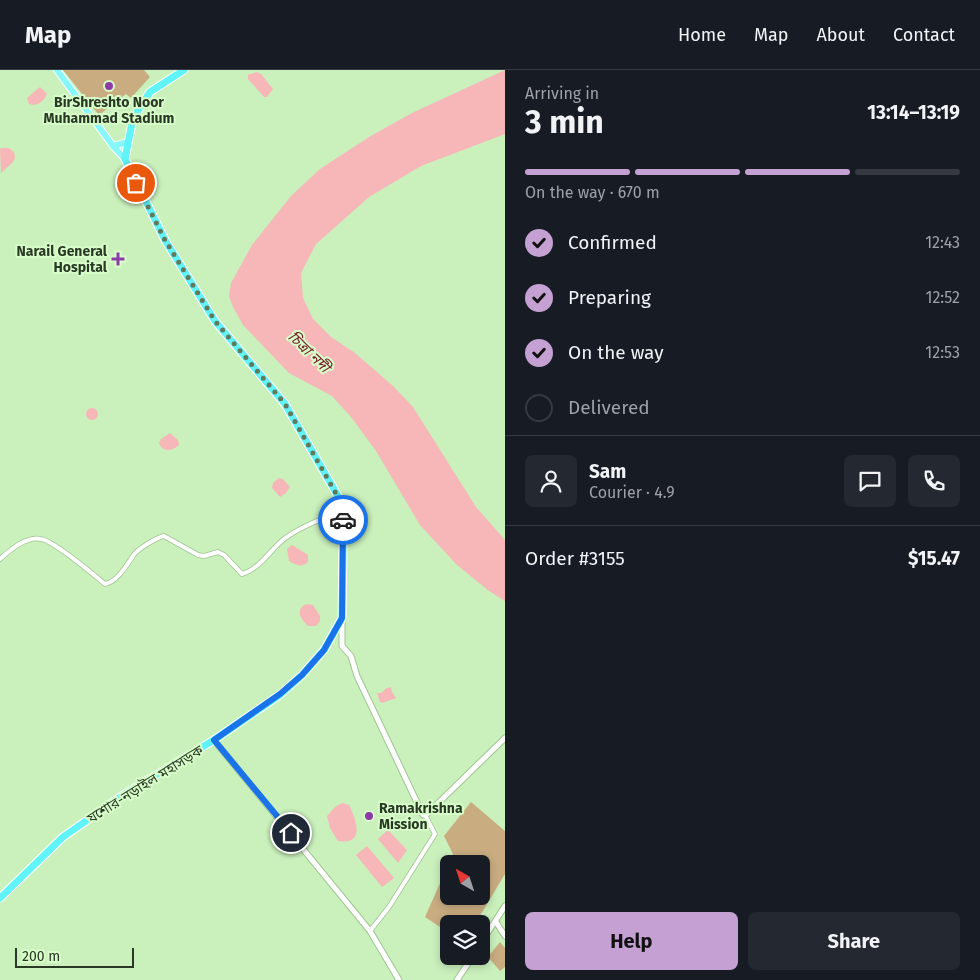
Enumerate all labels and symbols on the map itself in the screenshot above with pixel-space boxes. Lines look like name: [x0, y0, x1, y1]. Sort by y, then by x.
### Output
marker: BirShreshto Noor Muhammad Stadium: [103, 80, 115, 92]
place label: BirShreshto Noor Muhammad Stadium: [44, 94, 175, 127]
pin: [115, 162, 157, 204]
place label: Narail General Hospital: [16, 243, 108, 276]
marker: Narail General Hospital: [111, 252, 125, 266]
water label: চিত্রা নদী: [284, 328, 336, 378]
courier: [318, 495, 368, 545]
street label: যশোর-নড়াইল মহাসড়ক: [83, 741, 207, 828]
place label: Ramakrishna Mission: [379, 800, 463, 833]
marker: Ramakrishna Mission: [363, 810, 375, 822]
pin: [270, 812, 312, 854]
north arrow: [440, 855, 490, 905]
scale bar: [15, 945, 134, 968]

